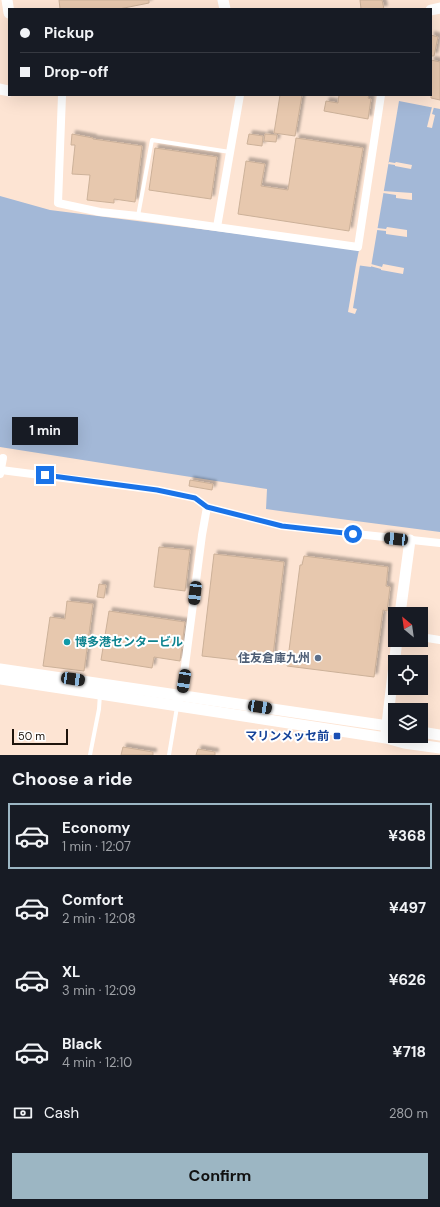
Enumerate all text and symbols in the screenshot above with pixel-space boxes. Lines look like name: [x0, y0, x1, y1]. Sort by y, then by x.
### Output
text: Pickup: [44, 23, 94, 43]
text: Drop-off: [44, 62, 109, 82]
callout: 1 min: [12, 417, 78, 445]
text: 1 min: [29, 422, 61, 439]
route end: [36, 466, 54, 484]
route start: [344, 525, 362, 543]
car: [383, 532, 409, 546]
car: [188, 580, 202, 606]
north arrow: [388, 607, 428, 647]
map controls: [388, 607, 428, 743]
place label: 博多港センタービル: [75, 634, 183, 650]
marker: 博多港センタービル: [62, 637, 72, 647]
place label: 住友倉庫九州: [238, 650, 310, 666]
marker: 住友倉庫九州: [313, 653, 323, 663]
button: locate: [388, 655, 428, 695]
car: [176, 668, 192, 694]
car: [60, 671, 86, 687]
car: [247, 699, 273, 715]
button: layers: [388, 703, 428, 743]
scale bar: [12, 727, 68, 746]
place label: マリンメッセ前: [245, 728, 329, 744]
text: 50 m: [18, 729, 45, 743]
marker: マリンメッセ前: [332, 731, 342, 741]
text: Choose a ride: [12, 767, 133, 791]
icon: car: [14, 818, 50, 854]
text: Economy: [62, 818, 130, 838]
text: ¥368: [388, 826, 426, 846]
text: 1 min · 12:07: [62, 838, 131, 855]
icon: car: [14, 890, 50, 926]
text: Comfort: [62, 890, 123, 910]
text: ¥497: [389, 898, 426, 918]
text: 2 min · 12:08: [62, 910, 136, 927]
icon: car: [14, 962, 50, 998]
text: XL: [62, 962, 80, 982]
text: ¥626: [389, 970, 426, 990]
text: 3 min · 12:09: [62, 982, 136, 999]
icon: car: [14, 1034, 50, 1070]
text: Black: [62, 1034, 102, 1054]
text: ¥718: [393, 1042, 426, 1062]
text: 4 min · 12:10: [62, 1054, 132, 1071]
icon: cash: [12, 1102, 34, 1124]
text: Cash: [44, 1103, 79, 1123]
text: 280 m: [389, 1105, 428, 1122]
button: Confirm: [12, 1153, 428, 1199]

